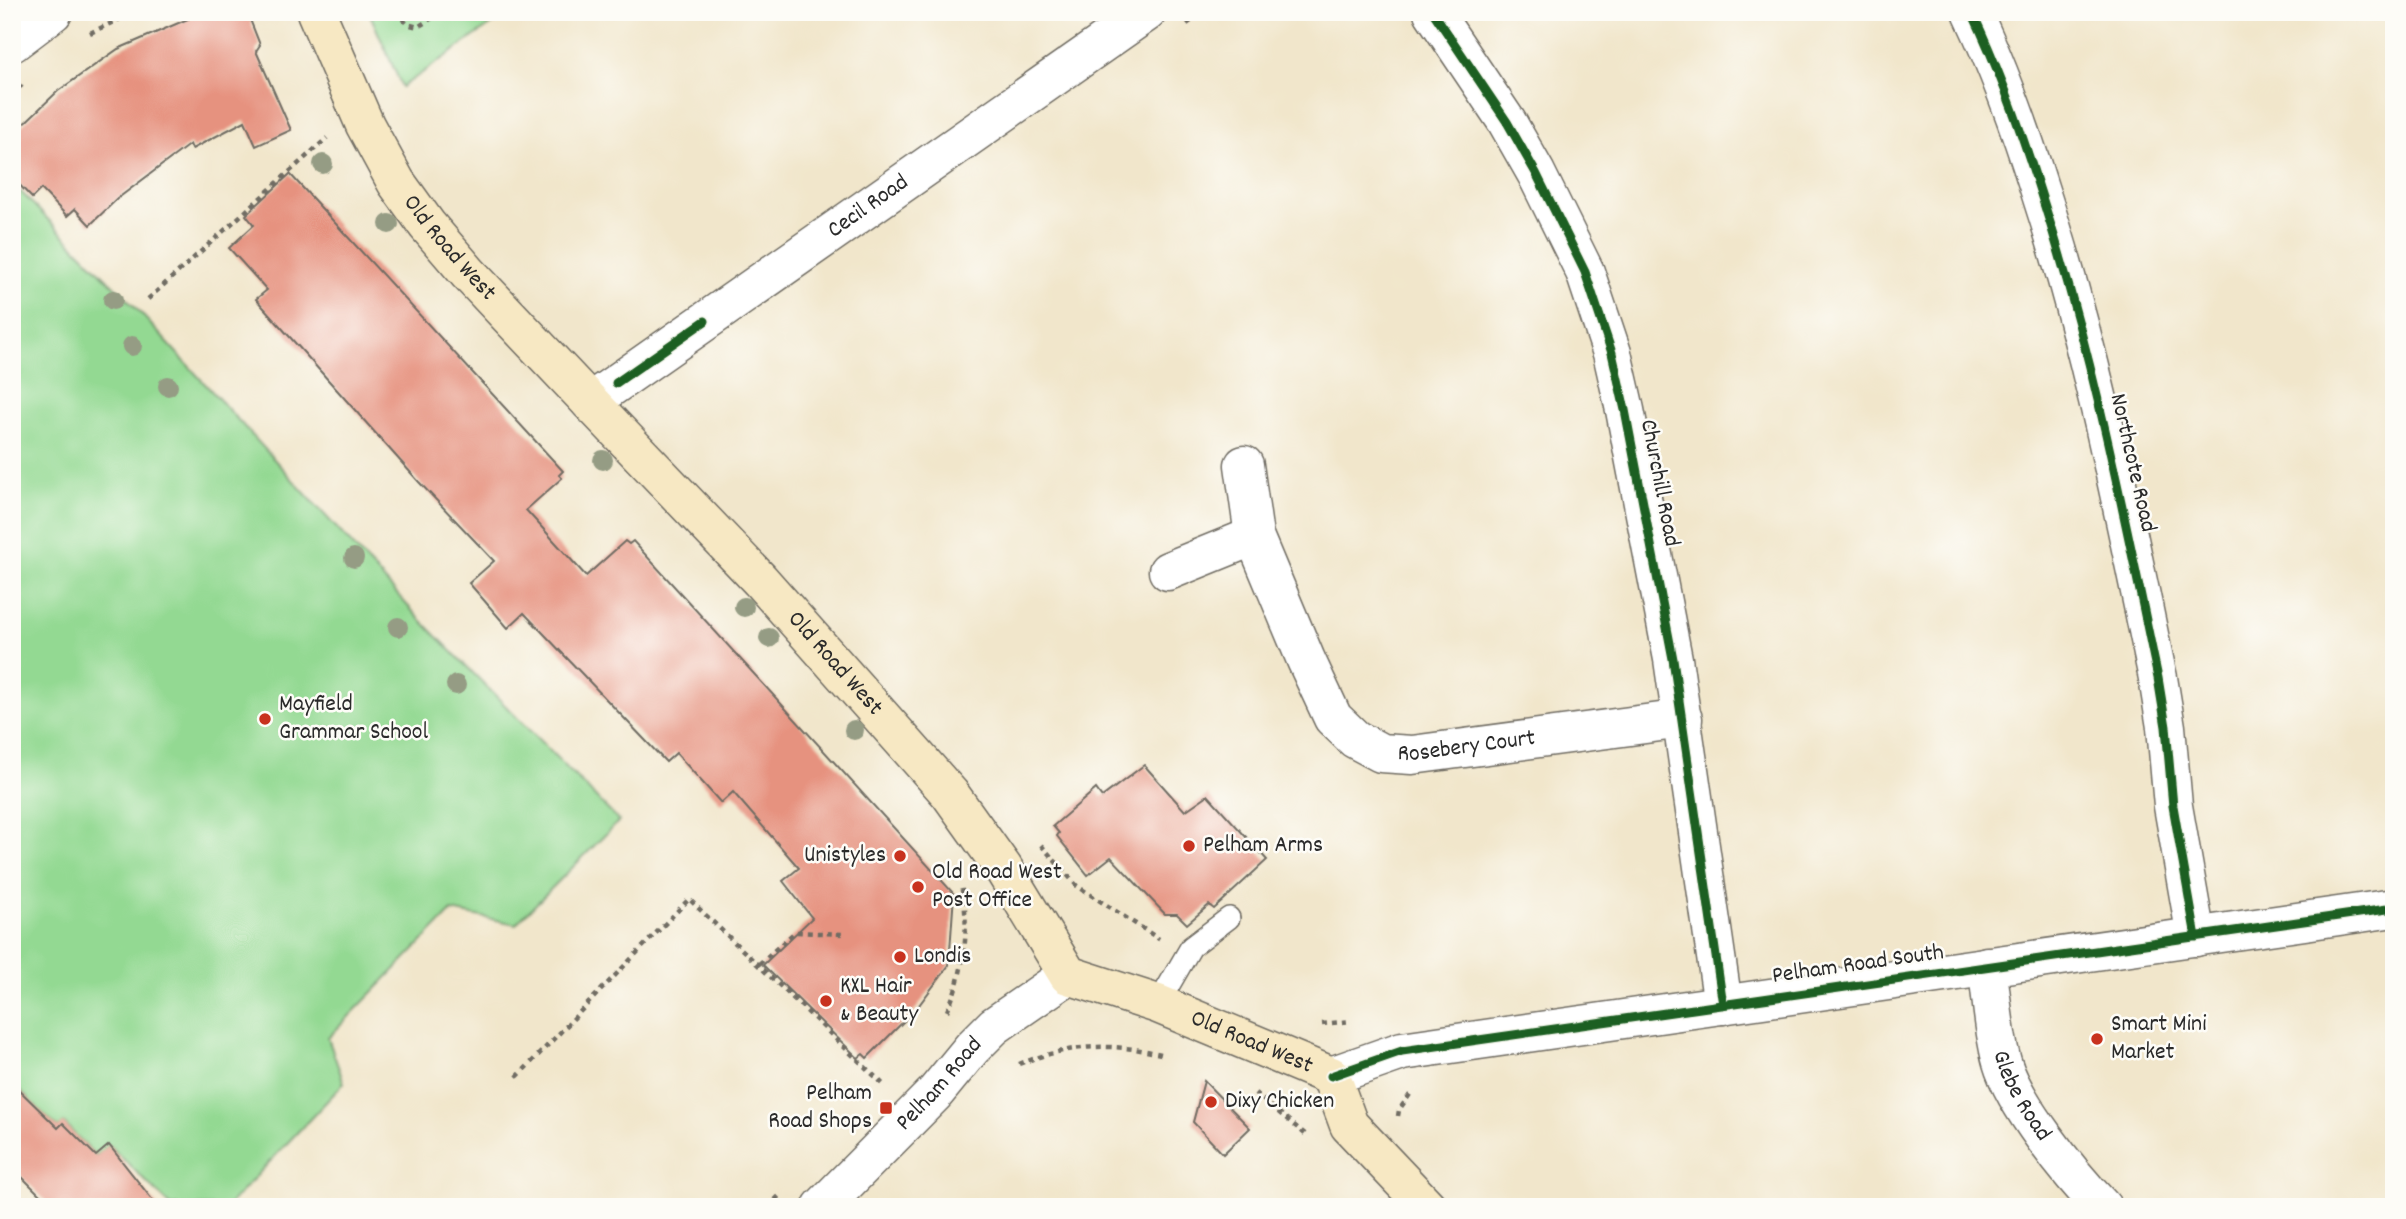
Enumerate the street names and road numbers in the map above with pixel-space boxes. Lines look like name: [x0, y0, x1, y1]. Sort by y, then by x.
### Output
street label: Cecil Road: [821, 167, 916, 247]
street label: Old Road West: [394, 188, 504, 309]
street label: Northcote Road: [2100, 390, 2164, 536]
street label: Churchill Road: [1630, 416, 1688, 550]
street label: Old Road West: [779, 604, 890, 724]
street label: Rosebery Court: [1396, 722, 1538, 772]
street label: Pelham Road South: [1770, 936, 1946, 994]
street label: Old Road West: [1185, 1002, 1318, 1084]
street label: Pelham Road: [889, 1029, 991, 1140]
street label: Glebe Road: [1983, 1047, 2059, 1149]

